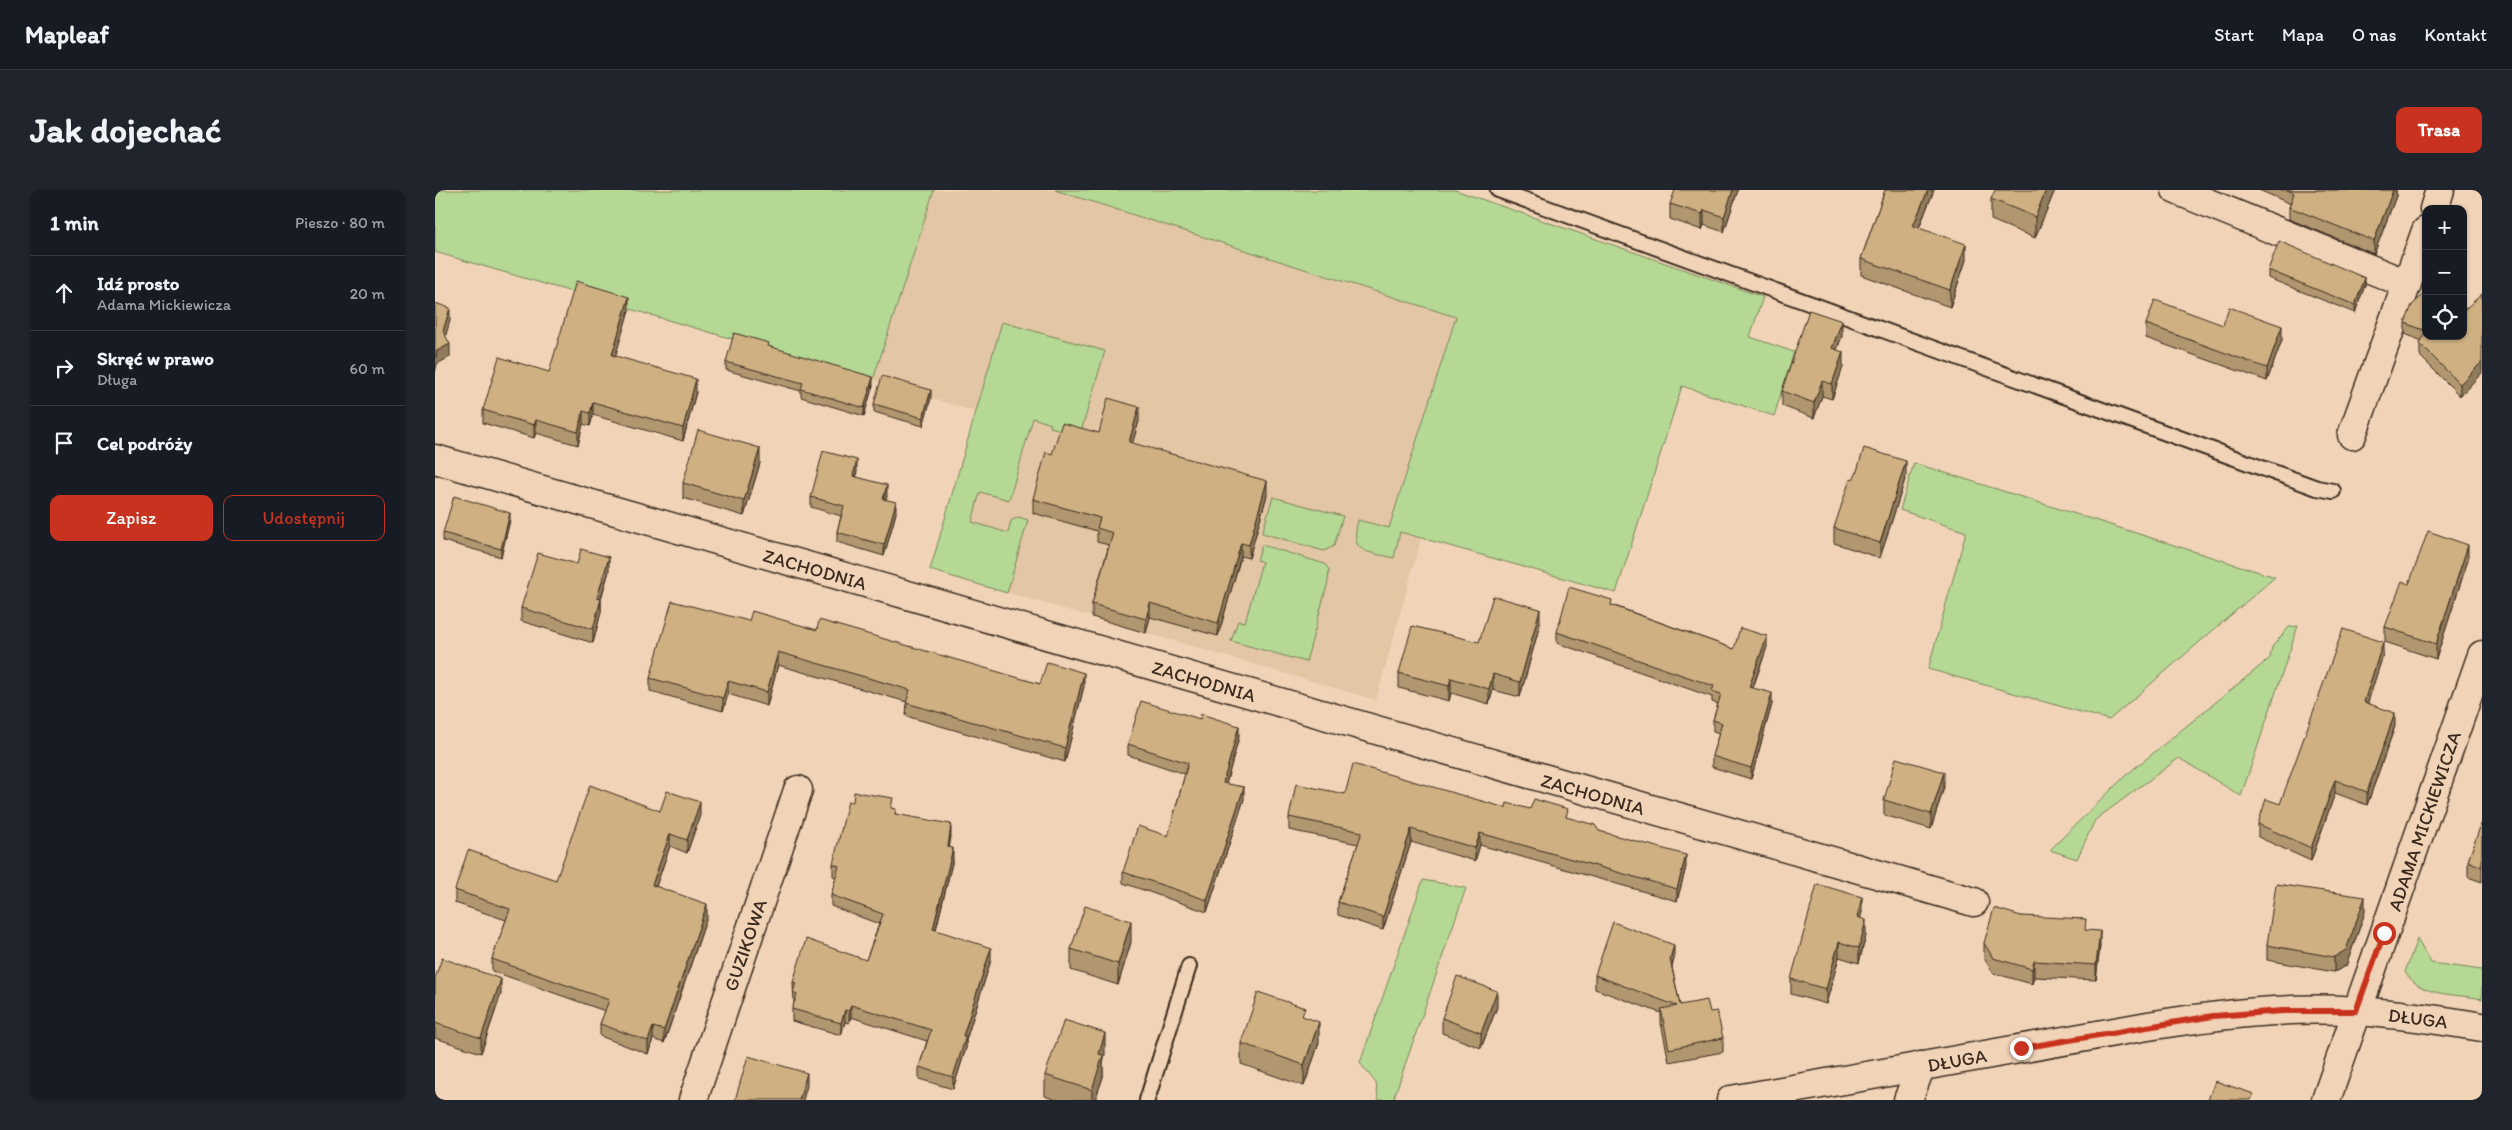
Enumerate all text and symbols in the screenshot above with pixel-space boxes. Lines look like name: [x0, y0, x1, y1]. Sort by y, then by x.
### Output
text: Mapleaf: [25, 20, 109, 49]
text: Start: [2214, 24, 2254, 46]
text: Mapa: [2282, 24, 2324, 46]
text: O nas: [2352, 24, 2397, 46]
text: Kontakt: [2425, 24, 2487, 46]
button: Trasa: [2396, 107, 2482, 153]
text: Jak dojechać: [30, 109, 222, 151]
map controls: [2422, 205, 2467, 340]
button: +: [2422, 205, 2467, 250]
text: 1 min: [50, 210, 99, 235]
text: Pieszo · 80 m: [295, 213, 385, 232]
button: −: [2422, 250, 2467, 295]
text: Idź prosto: [97, 272, 180, 295]
icon: ahead: [50, 279, 78, 307]
text: 20 m: [350, 284, 385, 303]
text: Adama Mickiewicza: [97, 295, 231, 314]
button: locate: [2422, 295, 2467, 340]
text: Skręć w prawo: [97, 347, 214, 370]
icon: right: [50, 354, 78, 382]
text: 60 m: [350, 359, 385, 378]
text: Długa: [97, 370, 137, 389]
icon: arrive: [50, 429, 78, 457]
text: Cel podróży: [97, 432, 192, 455]
button: Zapisz: [50, 495, 213, 541]
button: Udostępnij: [223, 495, 385, 541]
street label: ZACHODNIA: [760, 544, 869, 595]
street label: ZACHODNIA: [1149, 656, 1258, 707]
street label: ADAMA MICKIEWICZA: [2383, 728, 2466, 914]
street label: ZACHODNIA: [1538, 769, 1647, 820]
street label: GUZIKOWA: [719, 896, 772, 994]
route start: [2373, 922, 2396, 945]
street label: DŁUGA: [2387, 1003, 2449, 1034]
route end: [2010, 1037, 2033, 1060]
street label: DŁUGA: [1926, 1044, 1989, 1077]

